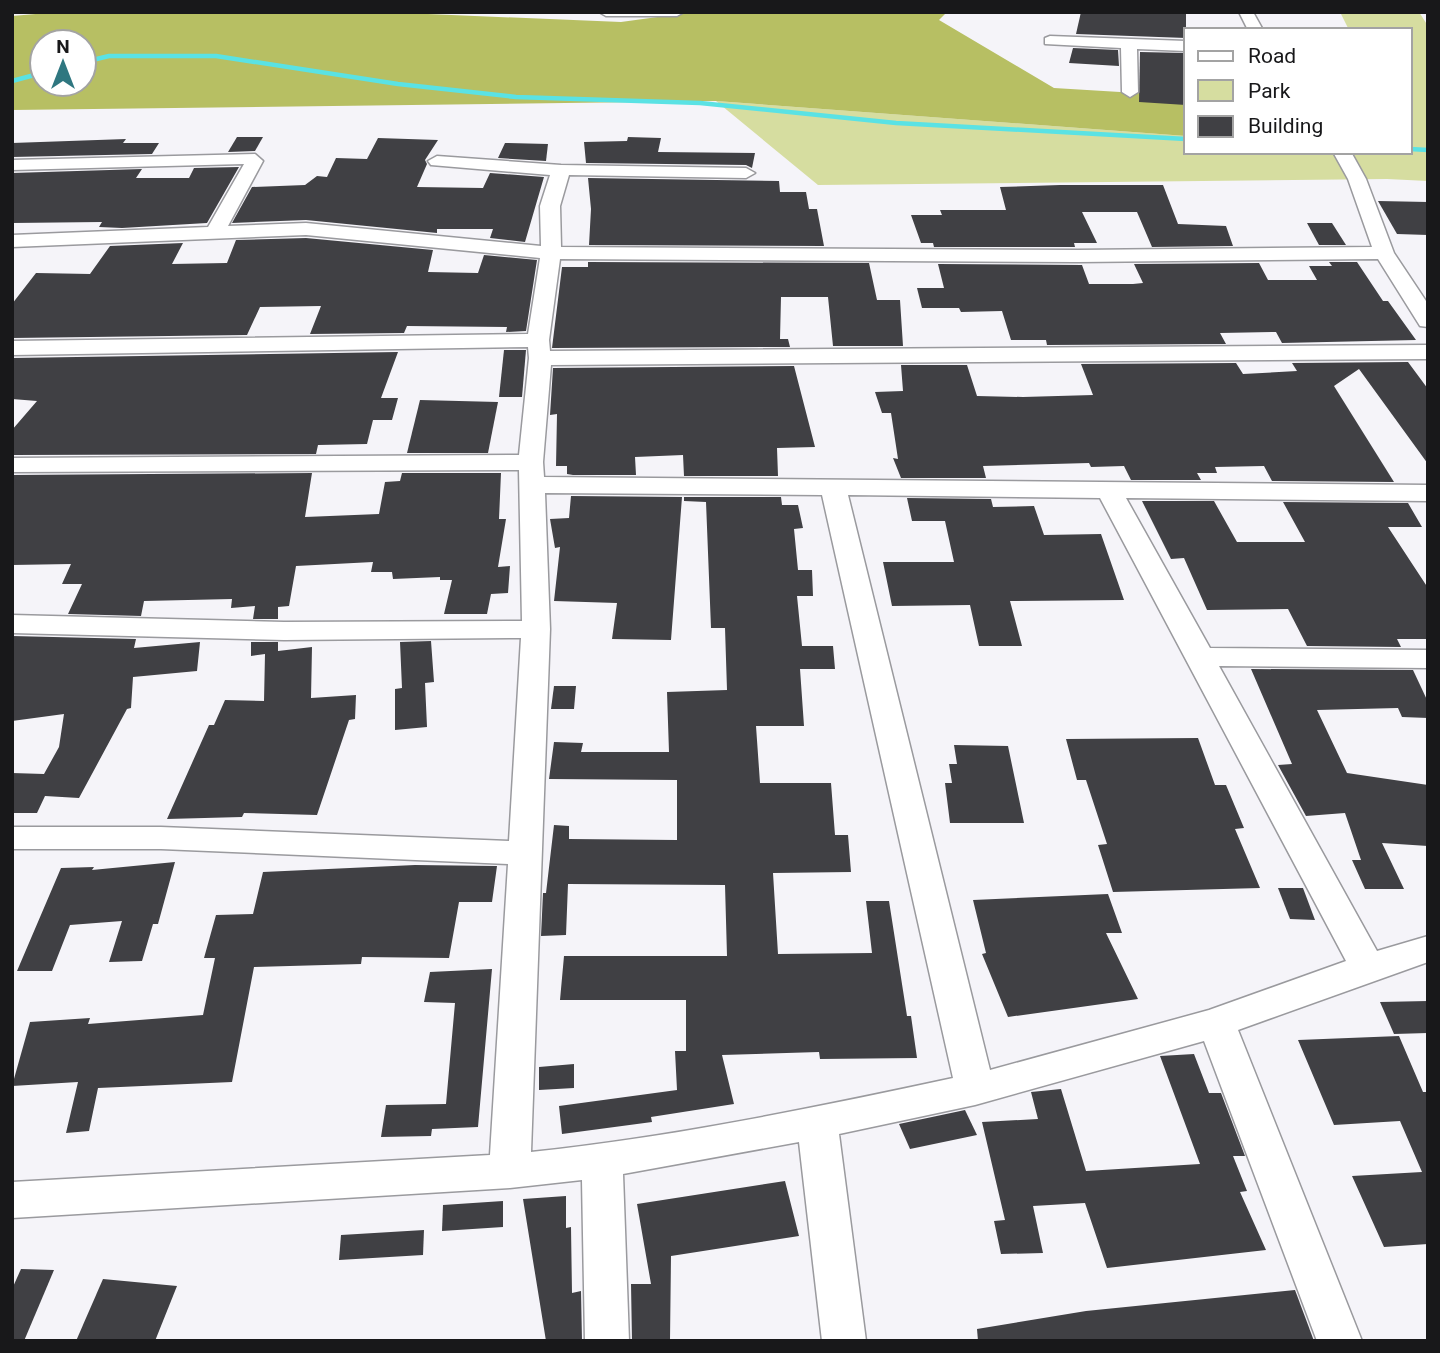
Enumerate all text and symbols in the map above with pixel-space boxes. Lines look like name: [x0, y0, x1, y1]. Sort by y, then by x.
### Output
north arrow: [28, 28, 98, 98]
legend: [1184, 28, 1412, 154]
text: N: [56, 35, 70, 58]
text: Road: [1248, 44, 1296, 68]
text: Park: [1248, 79, 1291, 103]
text: Building: [1248, 114, 1323, 138]

